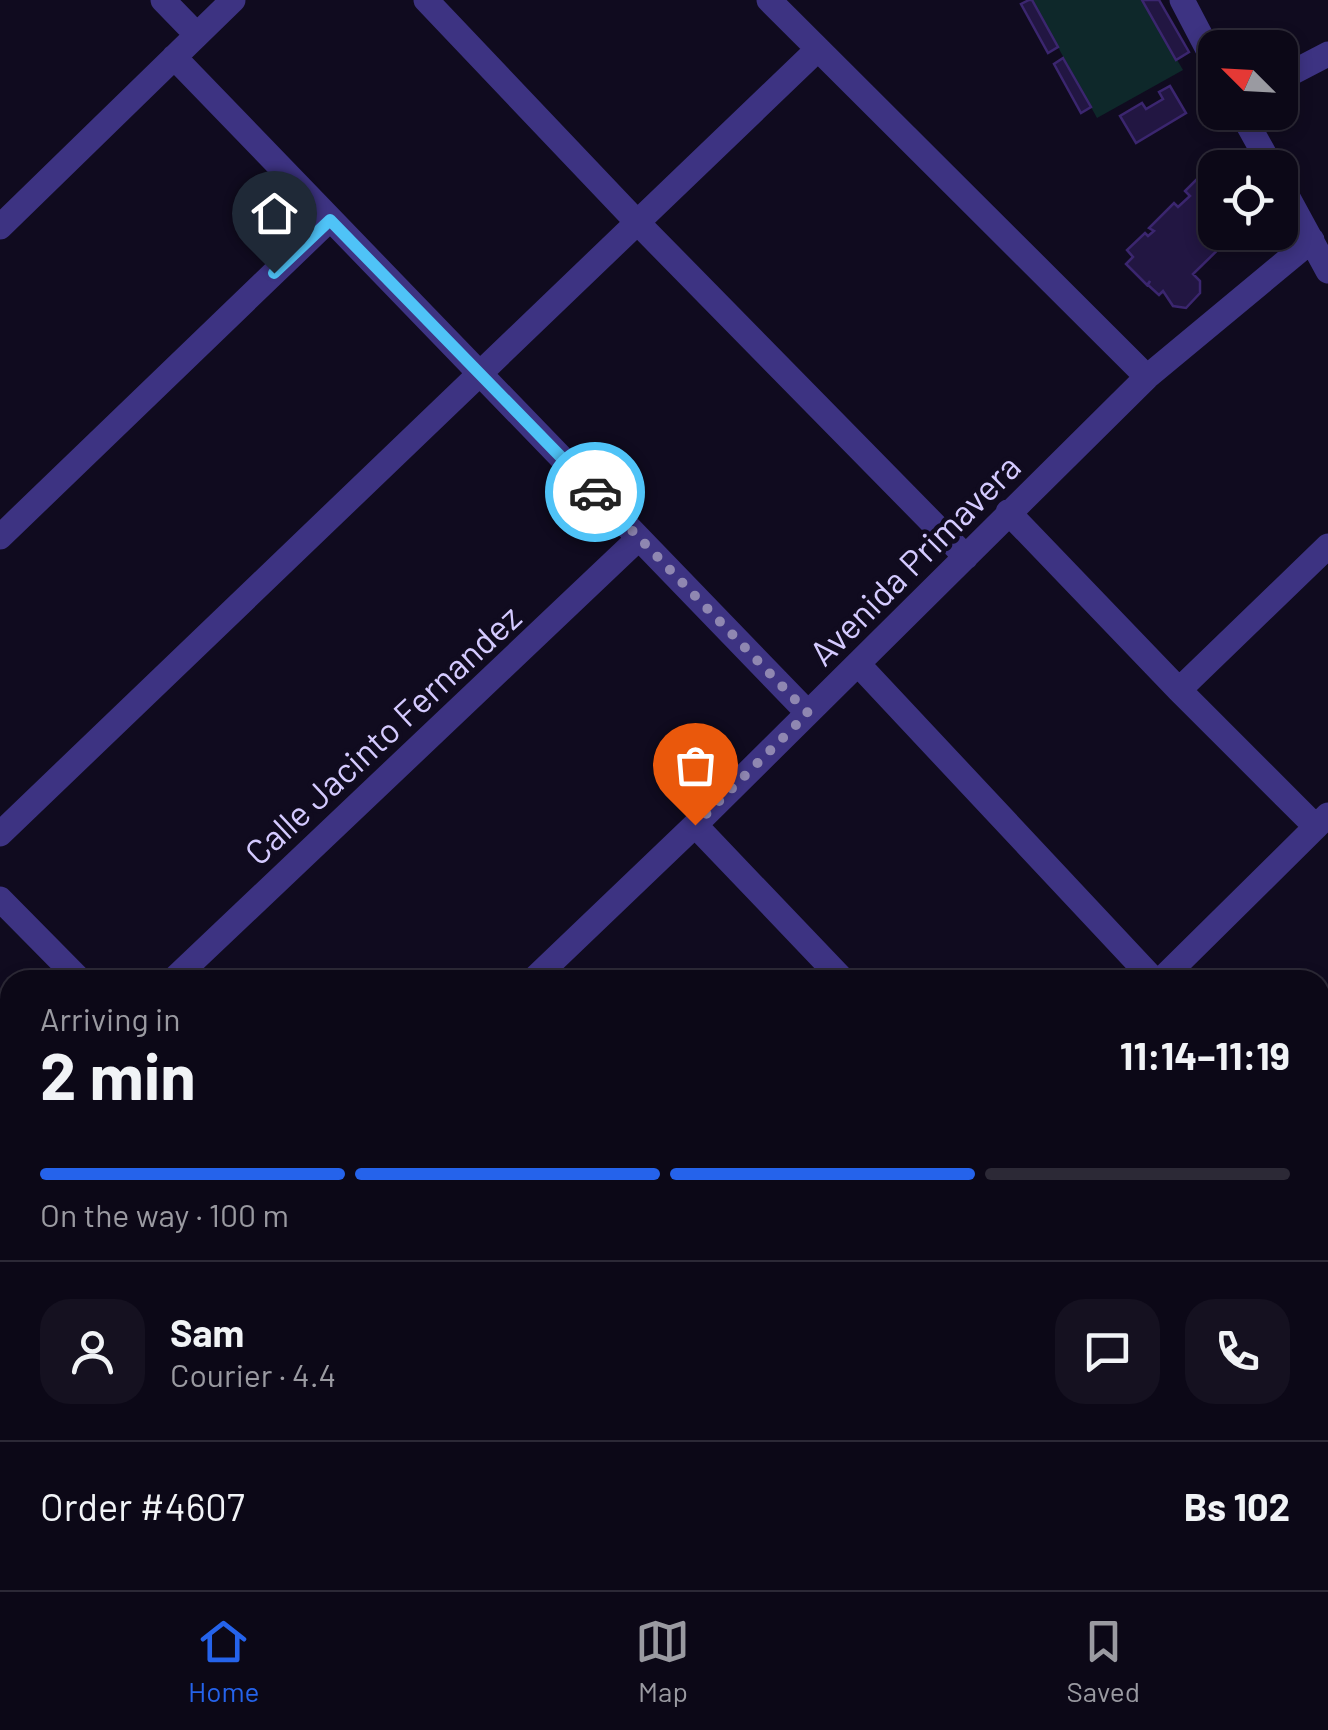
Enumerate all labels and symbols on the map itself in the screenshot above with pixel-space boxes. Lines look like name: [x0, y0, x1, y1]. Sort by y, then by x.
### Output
north arrow: [1198, 30, 1298, 130]
pin: [232, 171, 317, 274]
courier: [545, 442, 645, 542]
street label: Avenida Primavera: [800, 445, 1028, 673]
street label: Calle Jacinto Fernandez: [235, 595, 529, 873]
pin: [653, 723, 738, 826]

